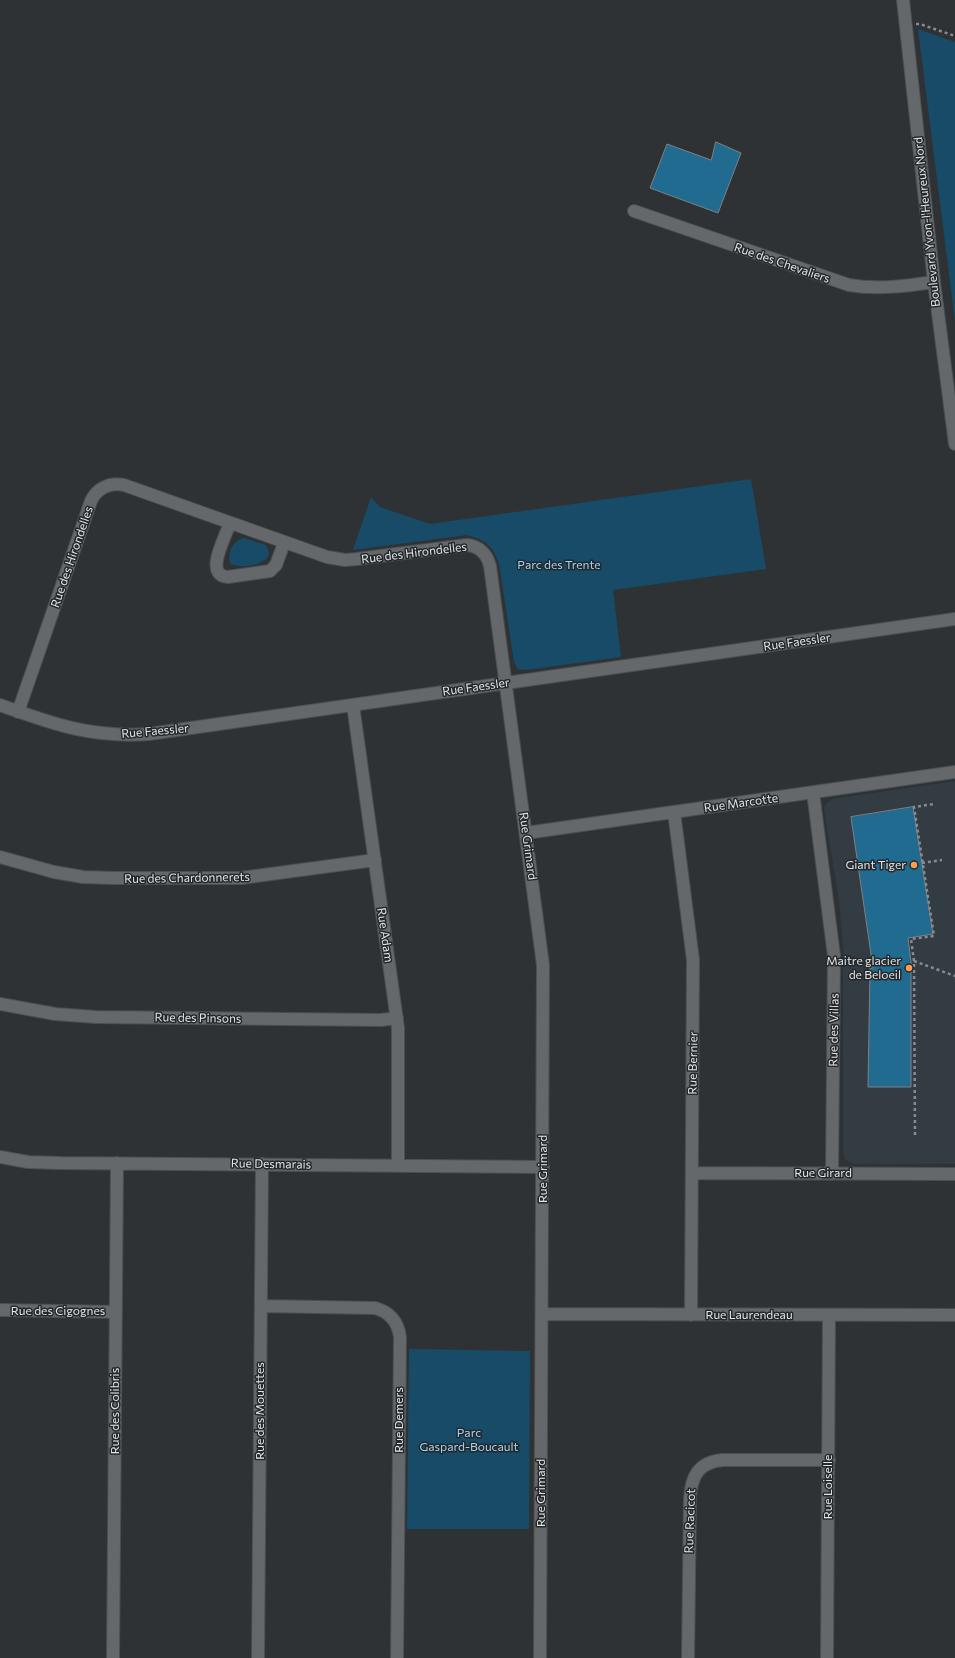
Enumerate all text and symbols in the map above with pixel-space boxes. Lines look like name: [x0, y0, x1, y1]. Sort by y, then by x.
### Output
street label: Boulevard Yvon-l'Heureux Nord: [911, 136, 943, 308]
street label: Rue des Chevaliers: [732, 240, 832, 286]
street label: Rue des Hirondelles: [48, 504, 96, 610]
street label: Rue des Hirondelles: [360, 539, 468, 567]
park label: Parc des Trente: [517, 558, 601, 572]
street label: Rue Faessler: [763, 630, 831, 654]
street label: Rue Faessler: [442, 675, 510, 699]
street label: Rue Faessler: [121, 721, 189, 741]
street label: Rue Marcotte: [703, 791, 779, 815]
street label: Rue Grimard: [516, 811, 540, 881]
place label: Giant Tiger: [845, 858, 906, 872]
marker: Giant Tiger: [909, 860, 919, 870]
street label: Rue des Chardonnerets: [124, 870, 250, 886]
street label: Rue Adam: [374, 907, 396, 963]
place label: Maitre glacier de Beloeil: [826, 954, 901, 982]
marker: Maitre glacier de Beloeil: [904, 963, 914, 973]
street label: Rue des Villas: [826, 993, 842, 1067]
street label: Rue des Pinsons: [154, 1010, 242, 1026]
street label: Rue Bernier: [685, 1031, 701, 1095]
street label: Rue Grimard: [536, 1135, 550, 1203]
street label: Rue Desmarais: [231, 1156, 311, 1172]
street label: Rue Girard: [794, 1166, 852, 1180]
street label: Rue des Cigognes: [11, 1304, 105, 1318]
street label: Rue Laurendeau: [705, 1308, 793, 1322]
street label: Rue des Mouettes: [253, 1362, 267, 1460]
street label: Rue des Colibris: [108, 1368, 122, 1454]
street label: Rue Demers: [392, 1387, 406, 1453]
park label: Parc Gaspard-Boucault: [420, 1426, 518, 1454]
street label: Rue Loiselle: [821, 1455, 835, 1519]
street label: Rue Grimard: [534, 1459, 548, 1527]
street label: Rue Racicot: [682, 1488, 698, 1554]

